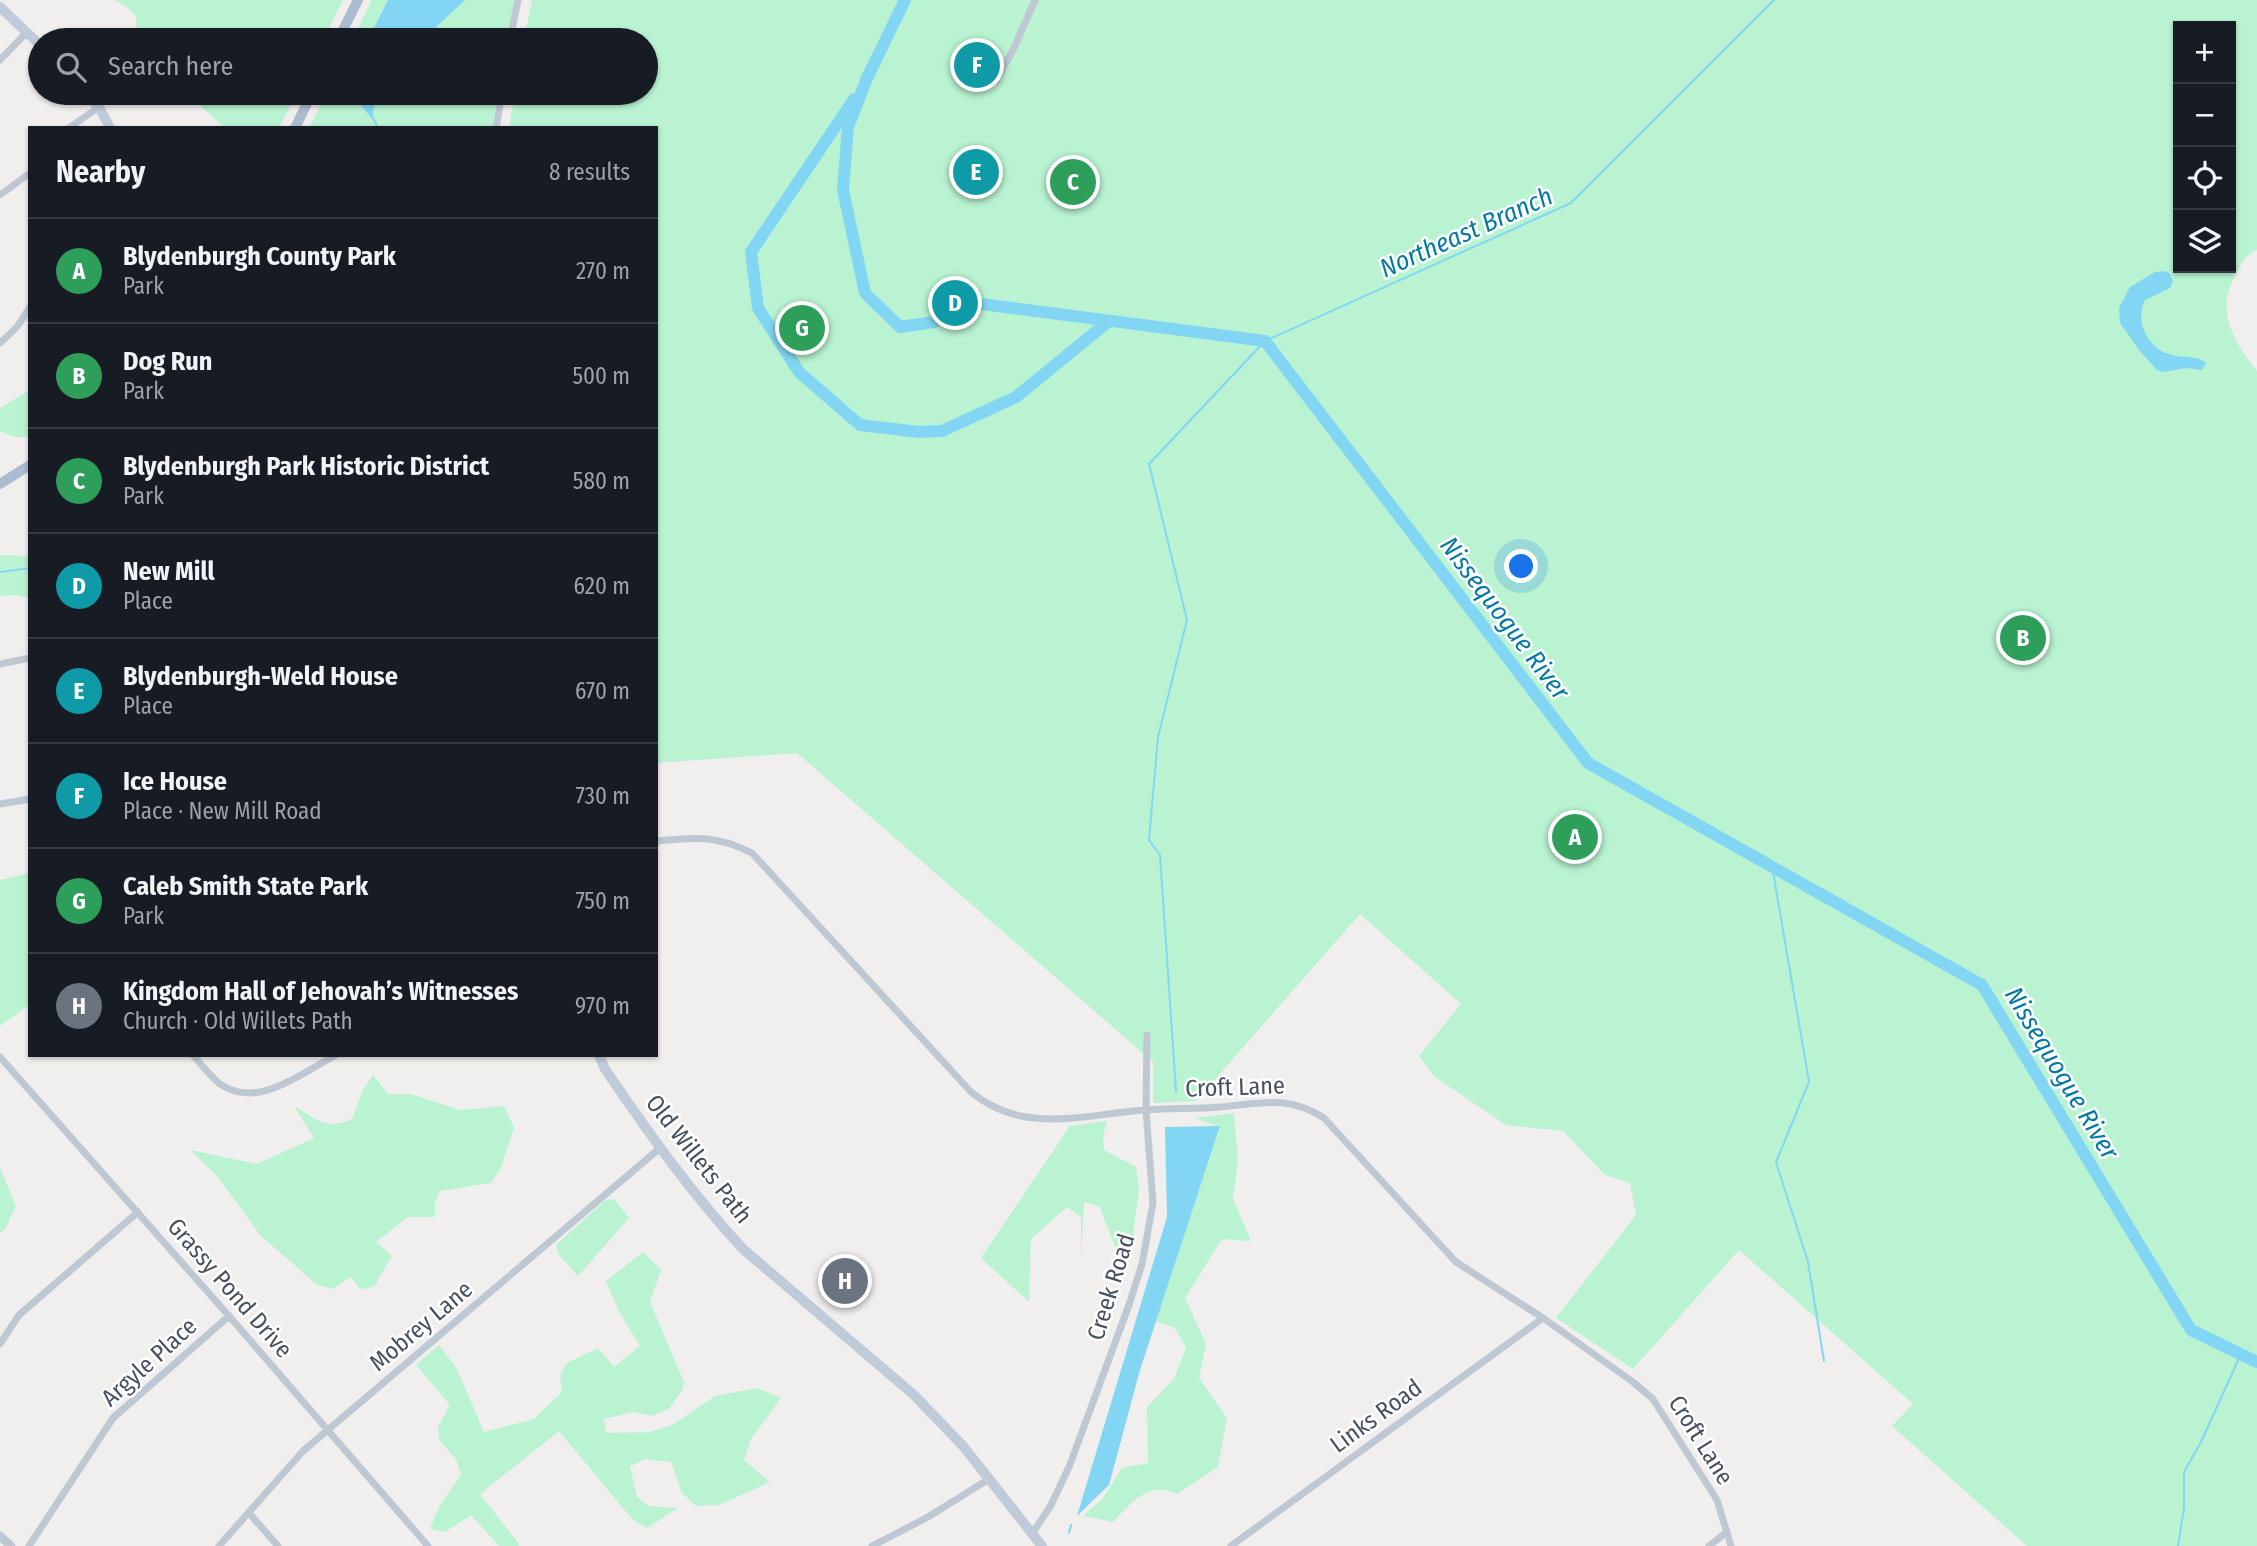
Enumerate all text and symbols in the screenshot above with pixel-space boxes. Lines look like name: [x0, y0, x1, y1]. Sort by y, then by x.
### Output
map controls: [2173, 21, 2236, 273]
button: +: [2173, 21, 2236, 84]
search box: [28, 28, 658, 105]
pin: F: [954, 39, 1000, 91]
icon: search: [52, 48, 90, 86]
text: Search here: [108, 51, 233, 82]
button: −: [2173, 84, 2236, 147]
pin: E: [953, 146, 999, 198]
button: locate: [2173, 147, 2236, 210]
text: Nearby: [56, 154, 145, 190]
pin: C: [1050, 156, 1096, 208]
text: 8 results: [549, 158, 630, 186]
water label: Northeast Branch: [1375, 180, 1557, 284]
button: layers: [2173, 210, 2236, 273]
text: Blydenburgh County Park: [123, 241, 396, 272]
text: A: [73, 257, 85, 285]
text: 270 m: [576, 257, 630, 285]
text: Park: [123, 272, 164, 300]
pin: D: [932, 277, 978, 329]
pin: G: [779, 302, 825, 354]
text: Dog Run: [123, 346, 212, 377]
text: B: [73, 362, 85, 390]
text: 500 m: [572, 362, 630, 390]
text: Park: [123, 377, 164, 405]
text: Blydenburgh Park Historic District: [123, 451, 489, 482]
text: C: [73, 467, 85, 495]
text: 580 m: [573, 467, 630, 495]
text: Park: [123, 482, 164, 510]
water label: Nissequogue River: [1433, 531, 1576, 707]
your location: [1504, 549, 1538, 583]
text: New Mill: [123, 556, 215, 587]
text: D: [72, 572, 86, 600]
text: 620 m: [574, 572, 630, 600]
text: Place: [123, 587, 173, 615]
pin: B: [2000, 612, 2046, 664]
text: Blydenburgh-Weld House: [123, 661, 398, 692]
text: E: [74, 677, 84, 705]
text: 670 m: [575, 677, 630, 705]
text: Place: [123, 692, 173, 720]
text: Ice House: [123, 766, 227, 797]
text: F: [74, 782, 84, 810]
text: 730 m: [575, 782, 630, 810]
text: Place · New Mill Road: [123, 797, 322, 825]
pin: A: [1552, 811, 1598, 863]
text: Caleb Smith State Park: [123, 871, 368, 902]
text: G: [72, 887, 86, 915]
text: 750 m: [575, 887, 630, 915]
text: Park: [123, 902, 164, 930]
text: Kingdom Hall of Jehovah’s Witnesses: [123, 976, 518, 1007]
water label: Nissequogue River: [1998, 981, 2126, 1166]
text: H: [72, 992, 86, 1020]
text: 970 m: [575, 992, 630, 1020]
text: Church · Old Willets Path: [123, 1007, 353, 1035]
street label: Croft Lane: [1185, 1071, 1285, 1103]
street label: Old Willets Path: [640, 1089, 758, 1229]
street label: Grassy Pond Drive: [162, 1213, 298, 1363]
street label: Creek Road: [1082, 1230, 1140, 1344]
pin: H: [822, 1255, 868, 1307]
street label: Mobrey Lane: [364, 1275, 478, 1377]
street label: Argyle Place: [96, 1312, 202, 1412]
street label: Links Road: [1325, 1374, 1427, 1458]
street label: Croft Lane: [1663, 1390, 1739, 1490]

